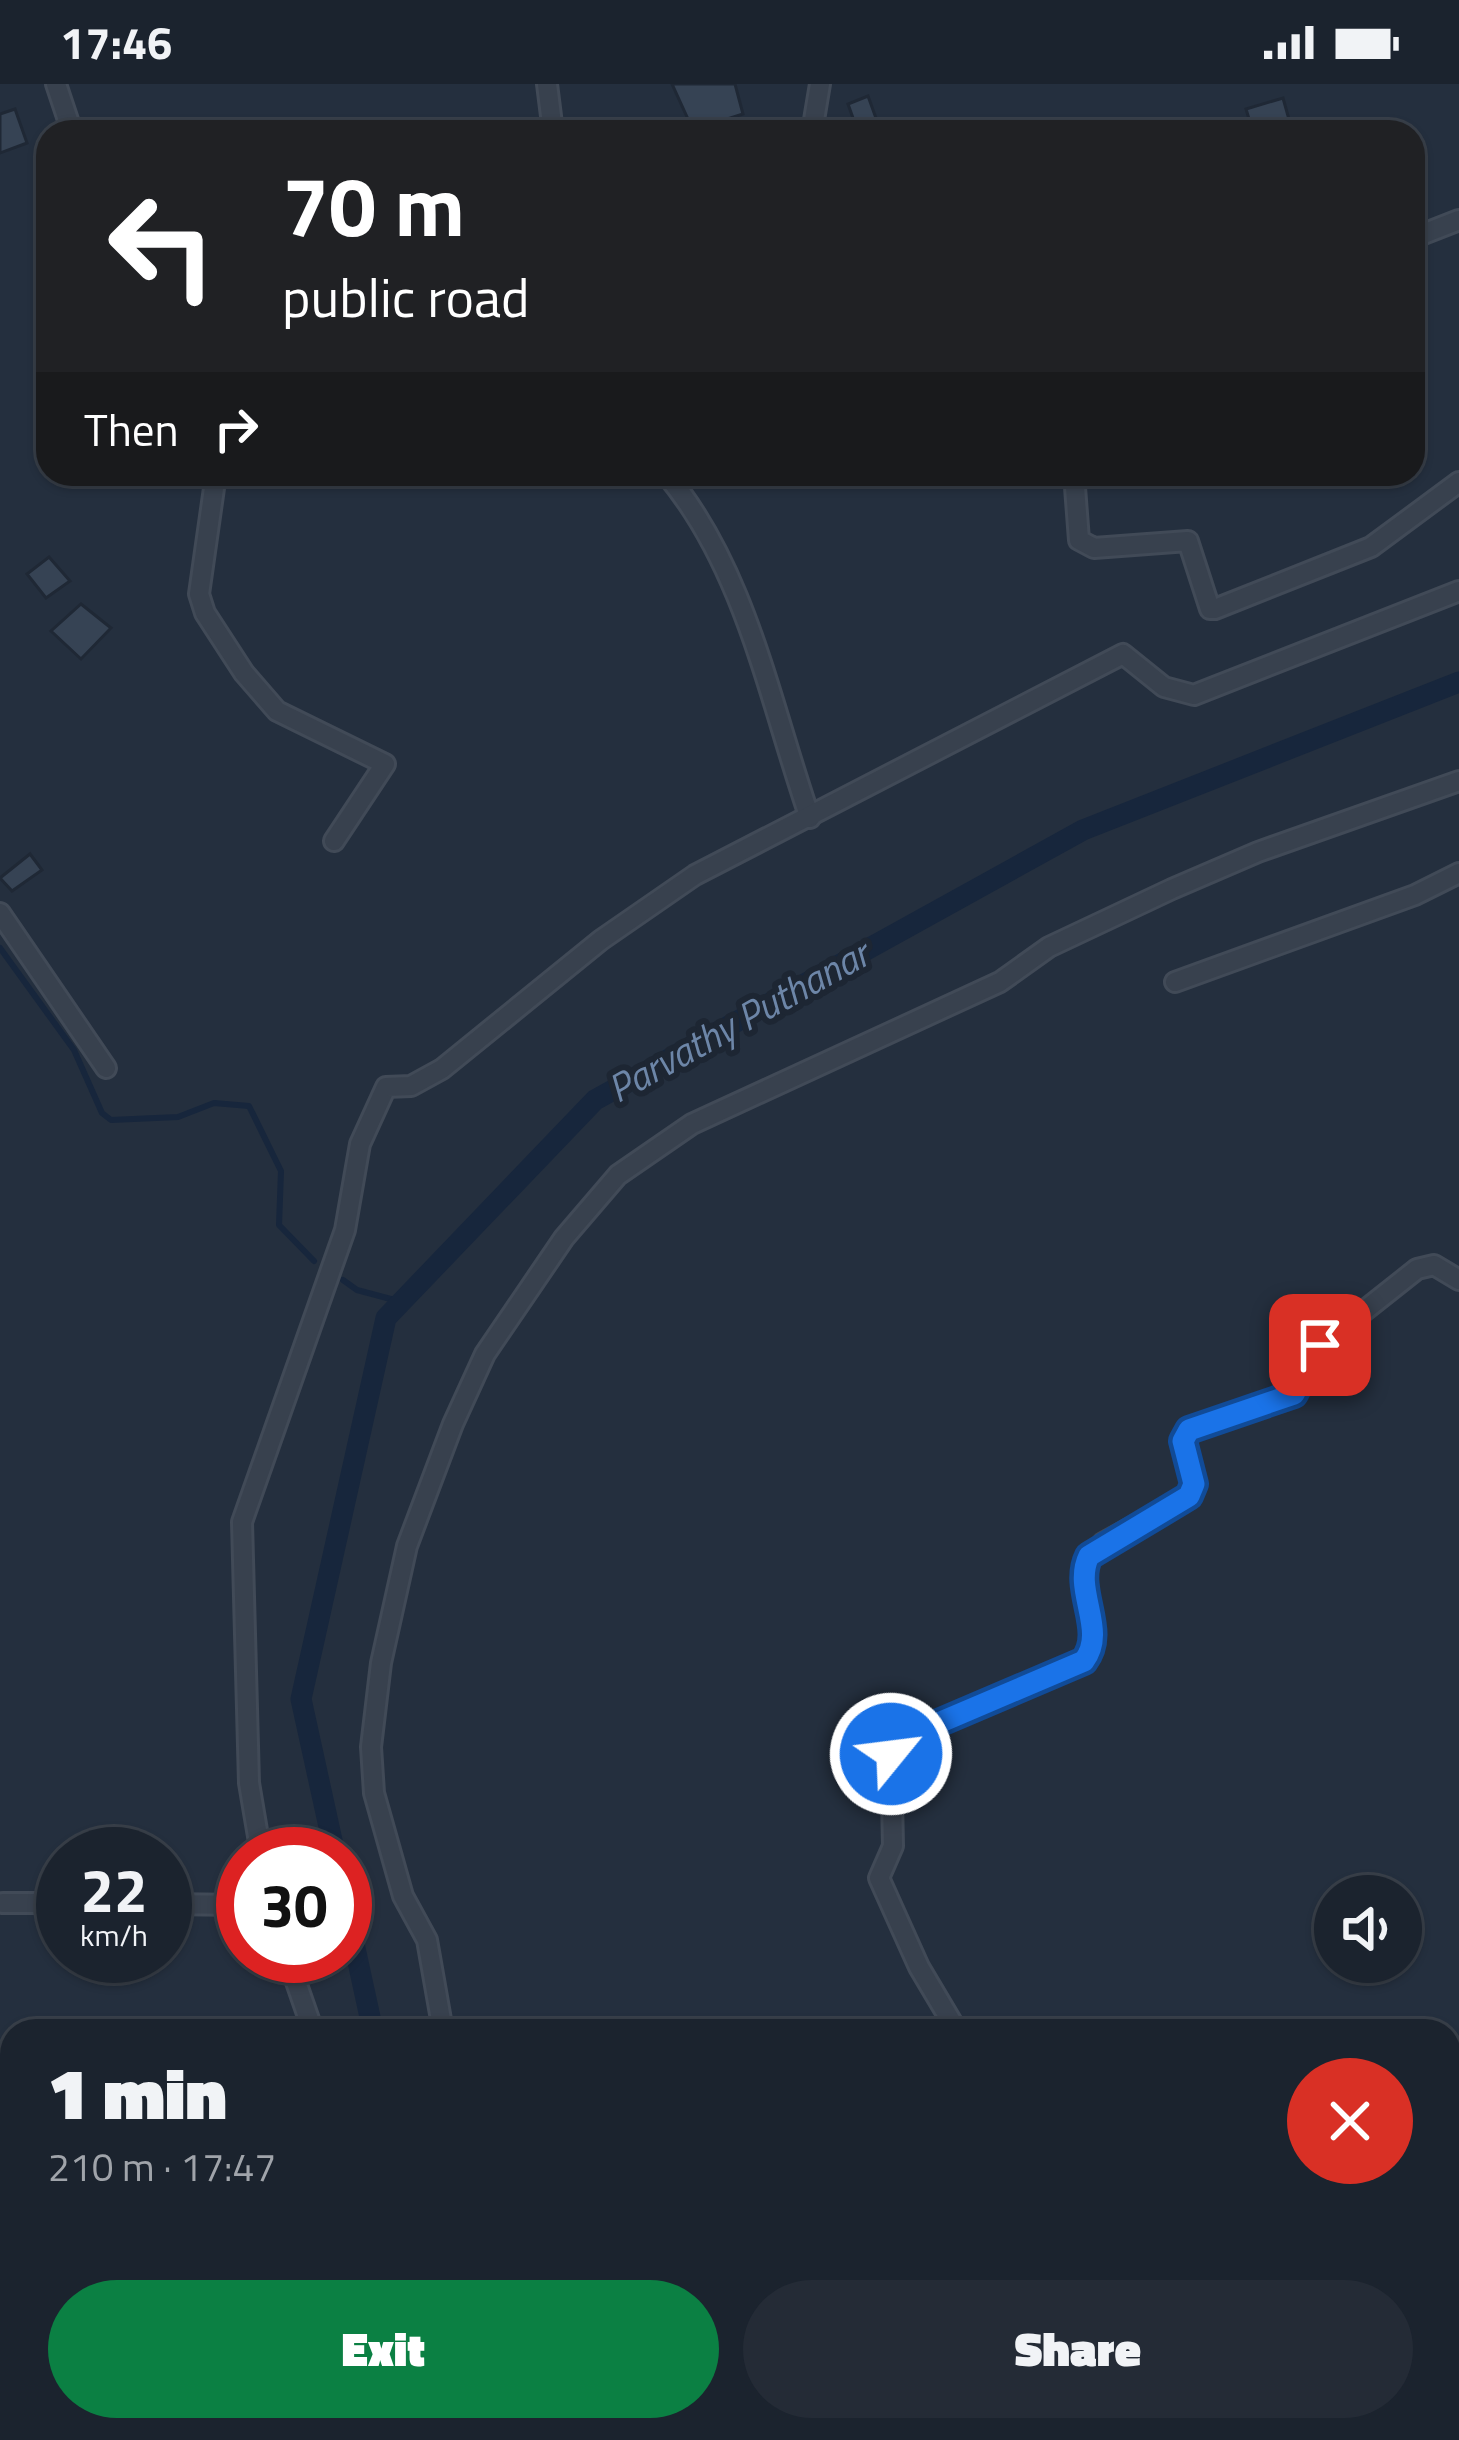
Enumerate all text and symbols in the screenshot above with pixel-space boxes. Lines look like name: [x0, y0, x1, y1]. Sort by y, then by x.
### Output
text: 17:46: [60, 8, 172, 76]
text: 70 m: [282, 141, 465, 269]
icon: left: [84, 168, 240, 324]
text: public road: [282, 256, 530, 338]
text: Then: [84, 395, 179, 463]
icon: right: [203, 396, 269, 462]
water label: Parvathy Puthanar: [596, 922, 883, 1117]
pin: [1269, 1294, 1371, 1396]
icon: arrive: [1287, 1312, 1353, 1378]
position arrow: [828, 1691, 954, 1817]
speed limit sign: 30: [216, 1827, 372, 1983]
text: 22: [80, 1844, 148, 1935]
map controls: [1314, 1875, 1422, 1983]
button: sound: [1314, 1875, 1422, 1983]
text: km/h: [80, 1912, 148, 1958]
text: 1 min: [48, 2037, 227, 2147]
button: close: [1287, 2058, 1413, 2184]
text: 210 m · 17:47: [48, 2137, 276, 2196]
button: Exit: [48, 2280, 719, 2418]
button: Share: [743, 2280, 1413, 2418]

